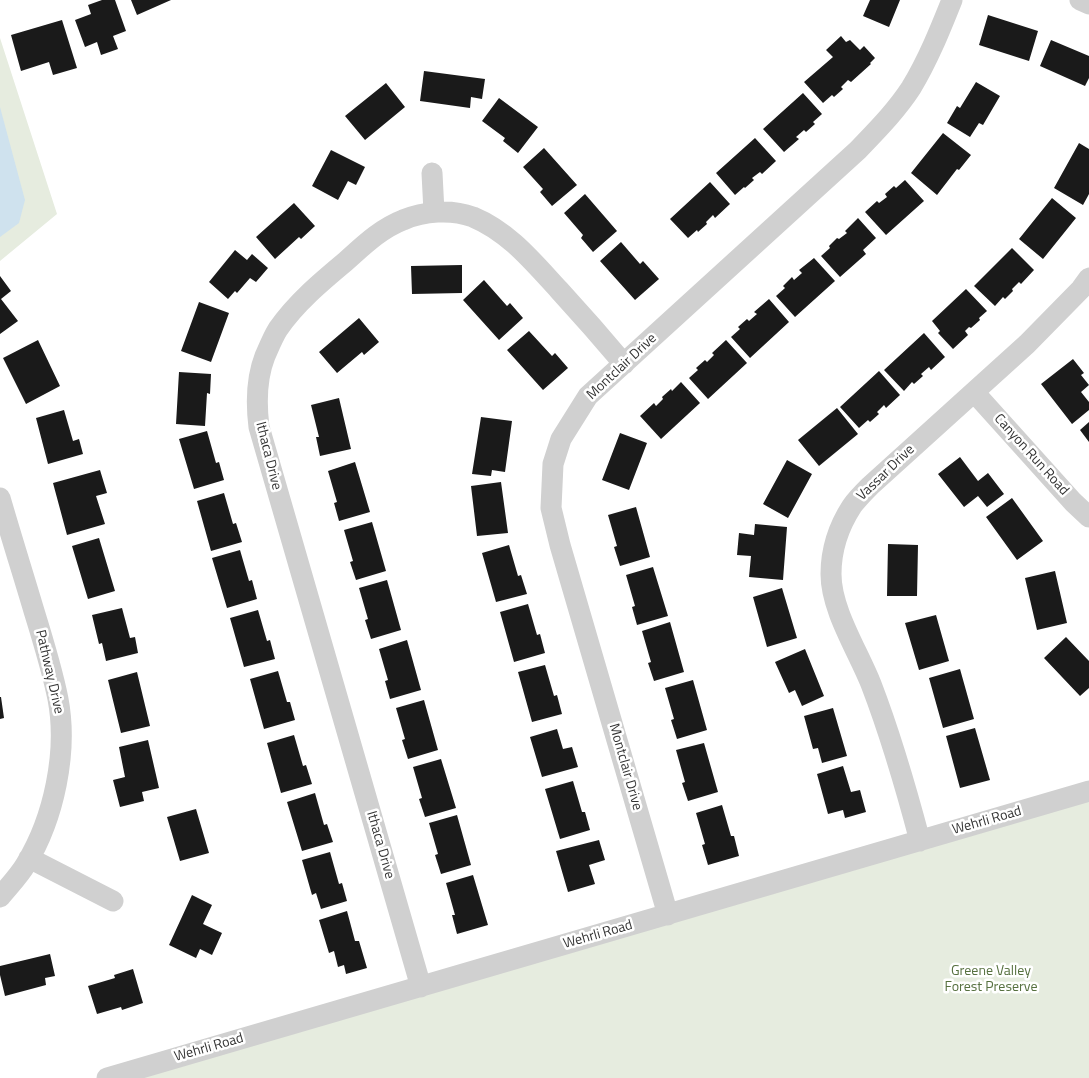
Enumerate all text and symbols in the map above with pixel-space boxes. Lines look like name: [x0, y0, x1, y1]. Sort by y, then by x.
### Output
street label: Montclair Drive: [584, 330, 660, 404]
street label: Canyon Run Road: [990, 411, 1072, 499]
street label: Ithaca Drive: [251, 420, 285, 492]
street label: Vassar Drive: [854, 441, 918, 505]
street label: Pathway Drive: [31, 628, 67, 716]
street label: Montclair Drive: [605, 722, 645, 812]
street label: Wehrli Road: [950, 803, 1024, 839]
street label: Ithaca Drive: [362, 809, 398, 881]
street label: Wehrli Road: [561, 917, 635, 953]
park label: Greene Valley Forest Preserve: [945, 964, 1037, 996]
street label: Wehrli Road: [172, 1030, 246, 1066]

